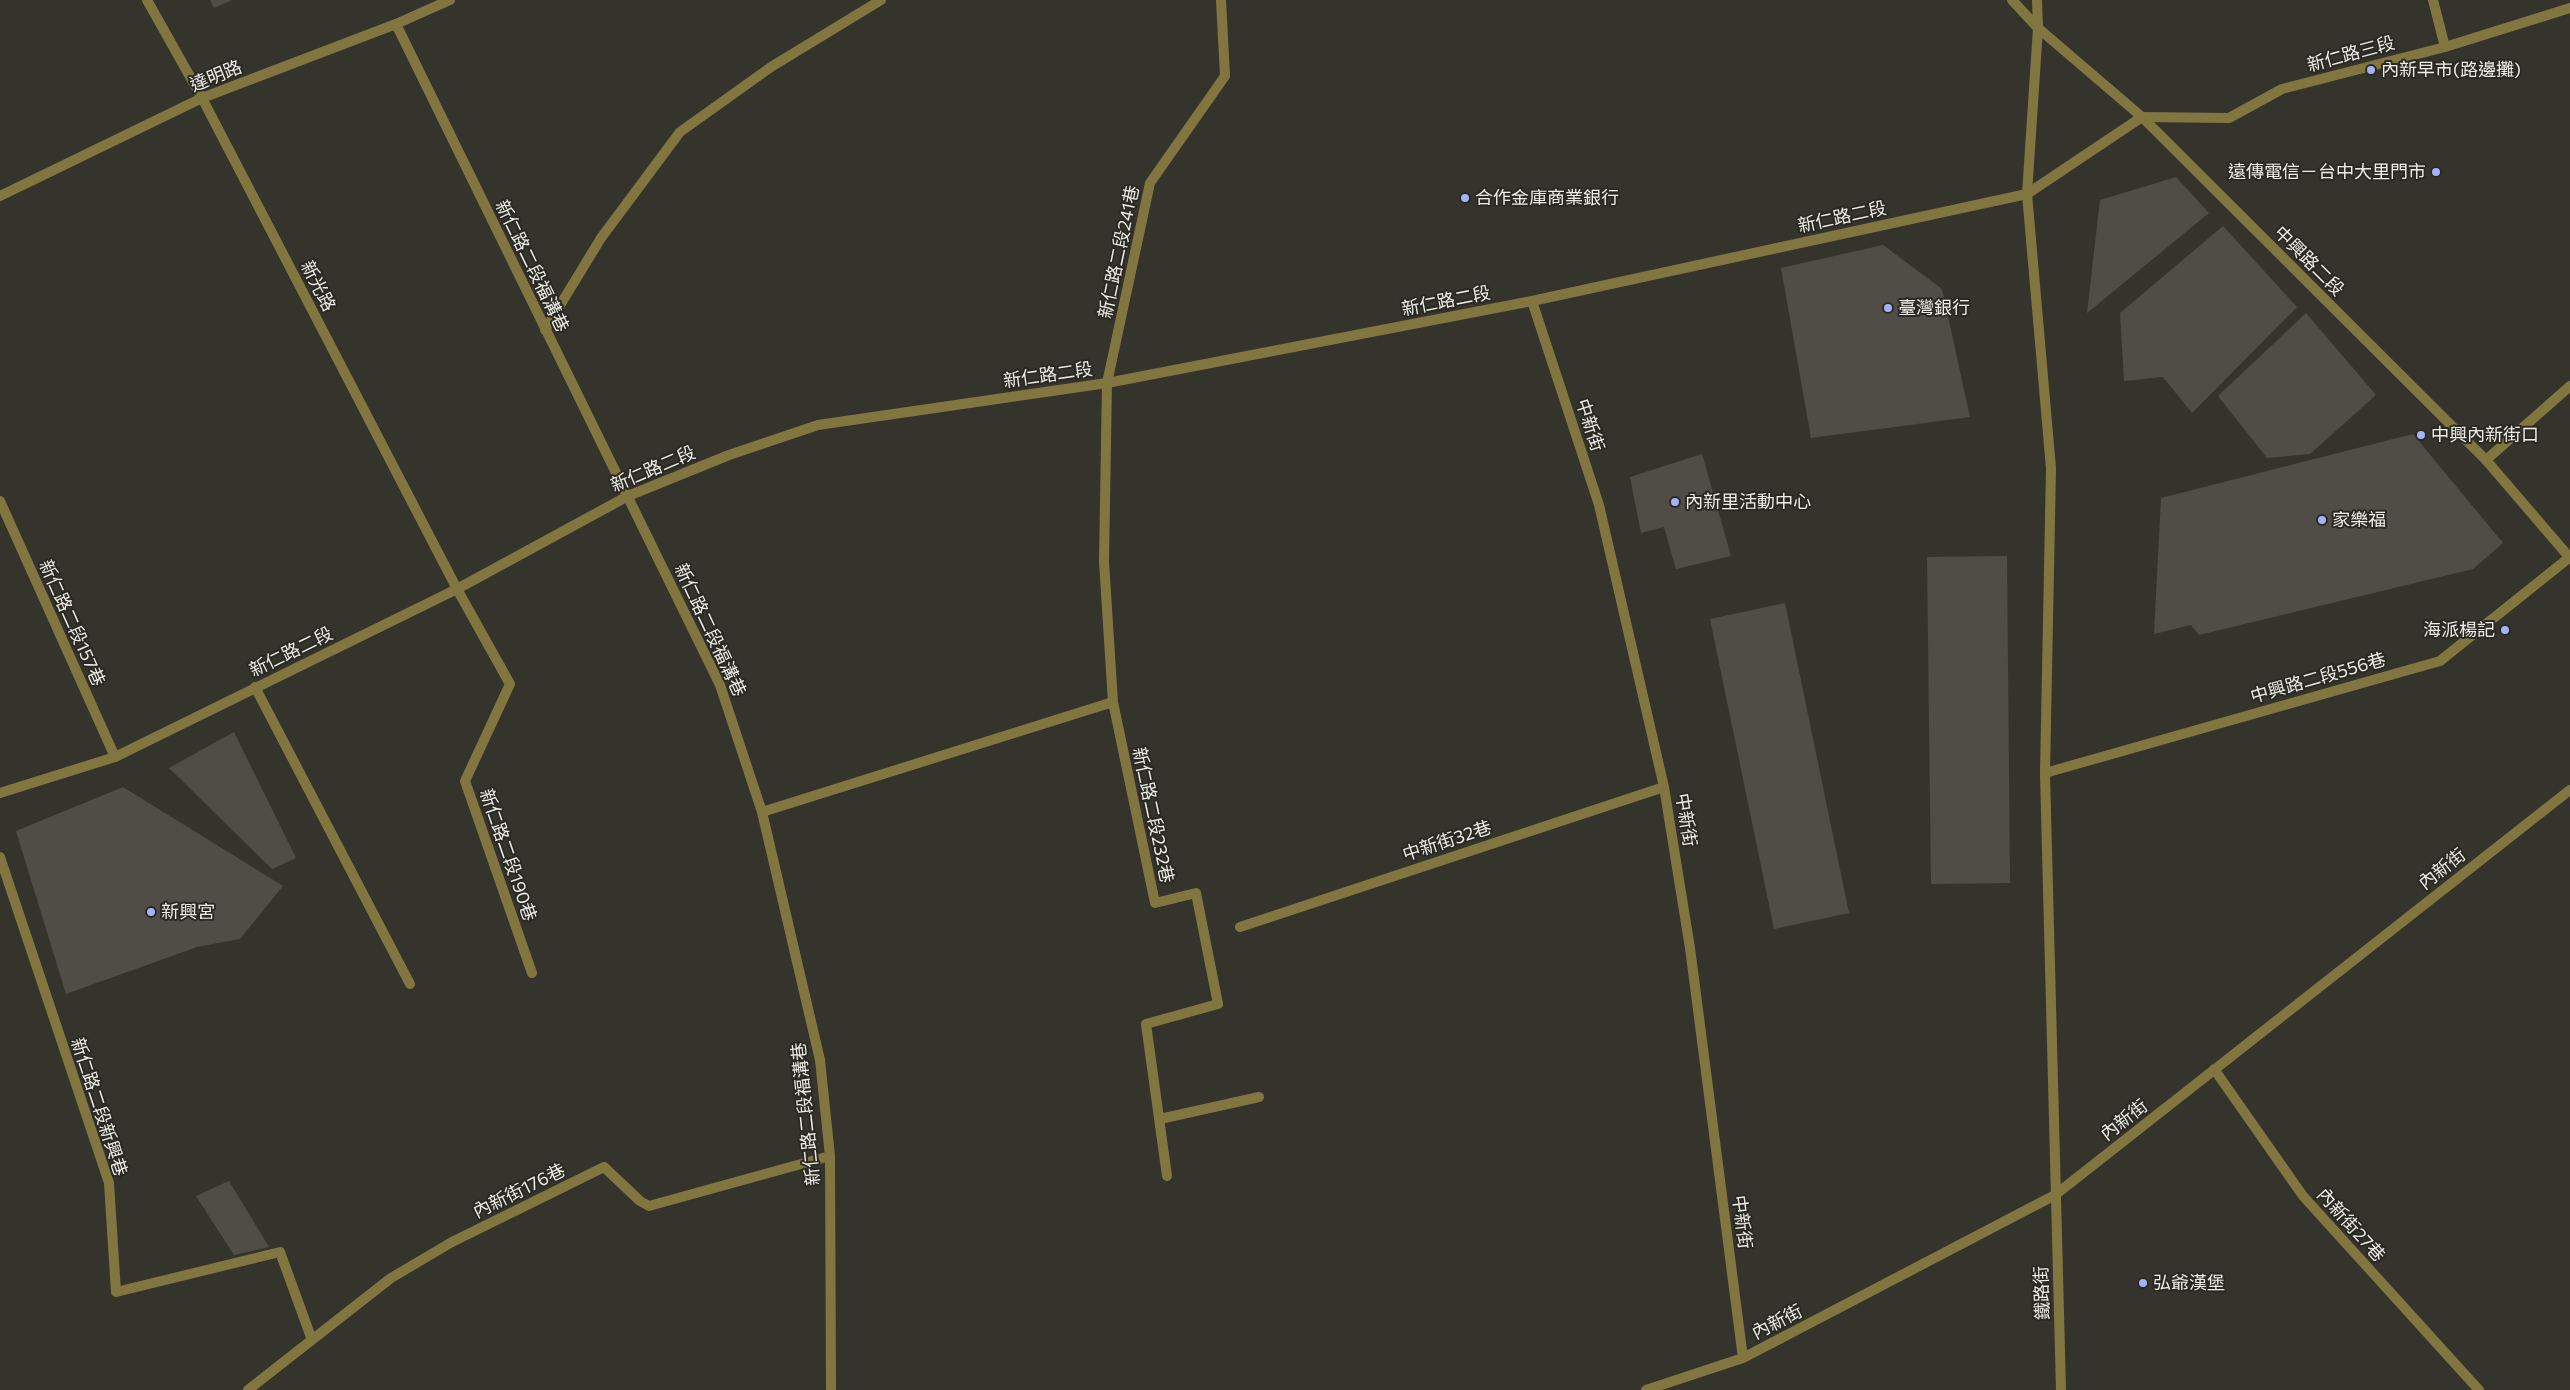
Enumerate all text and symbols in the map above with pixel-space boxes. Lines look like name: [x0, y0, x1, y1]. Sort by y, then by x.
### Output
street label: 新仁路三段: [2305, 32, 2397, 76]
street label: 達明路: [187, 56, 245, 96]
place label: 內新早市(路邊攤): [2381, 59, 2521, 81]
marker: 內新早市(路邊攤): [2365, 64, 2377, 76]
place label: 遠傳電信－台中大里門市: [2228, 161, 2426, 183]
marker: 遠傳電信－台中大里門市: [2430, 166, 2442, 178]
street label: 新仁路二段241巷: [1094, 183, 1144, 321]
place label: 合作金庫商業銀行: [1475, 187, 1619, 209]
marker: 合作金庫商業銀行: [1459, 192, 1471, 204]
street label: 新仁路二段福溝巷: [491, 197, 573, 335]
street label: 新仁路二段: [1796, 197, 1888, 237]
street label: 中興路二段: [2270, 222, 2348, 300]
street label: 新光路: [296, 257, 340, 315]
street label: 新仁路二段: [1400, 282, 1492, 320]
place label: 臺灣銀行: [1898, 297, 1970, 319]
marker: 臺灣銀行: [1882, 302, 1894, 314]
street label: 新仁路二段: [1002, 358, 1094, 392]
street label: 中新街: [1571, 396, 1609, 454]
place label: 中興內新街口: [2431, 424, 2539, 446]
marker: 中興內新街口: [2415, 429, 2427, 441]
street label: 新仁路二段: [607, 441, 699, 497]
place label: 內新里活動中心: [1685, 491, 1811, 513]
marker: 內新里活動中心: [1669, 496, 1681, 508]
place label: 家樂福: [2332, 509, 2386, 531]
marker: 家樂福: [2316, 514, 2328, 526]
street label: 新仁路二段157巷: [35, 557, 109, 689]
street label: 新仁路二段福溝巷: [670, 560, 750, 700]
place label: 海派楊記: [2423, 619, 2495, 641]
street label: 新仁路二段: [246, 623, 336, 681]
marker: 海派楊記: [2499, 624, 2511, 636]
street label: 中興路二段556巷: [2248, 648, 2388, 708]
street label: 新仁路二段232巷: [1128, 745, 1178, 885]
street label: 新仁路二段190巷: [475, 786, 541, 924]
street label: 中新街: [1671, 792, 1701, 848]
street label: 中新街32巷: [1400, 816, 1494, 866]
street label: 內新街: [2414, 844, 2470, 894]
place label: 新興宮: [161, 901, 215, 923]
marker: 新興宮: [145, 906, 157, 918]
street label: 新仁路二段新興巷: [66, 1035, 132, 1179]
street label: 新仁路二段福溝巷: [788, 1041, 824, 1187]
street label: 內新街: [2096, 1095, 2152, 1145]
street label: 內新街176巷: [469, 1159, 569, 1223]
street label: 內新街27巷: [2312, 1184, 2390, 1266]
street label: 中新街: [1728, 1194, 1756, 1250]
street label: 鐵路街: [2030, 1266, 2054, 1320]
place label: 弘爺漢堡: [2153, 1272, 2225, 1294]
marker: 弘爺漢堡: [2137, 1277, 2149, 1289]
street label: 內新街: [1748, 1300, 1806, 1344]

